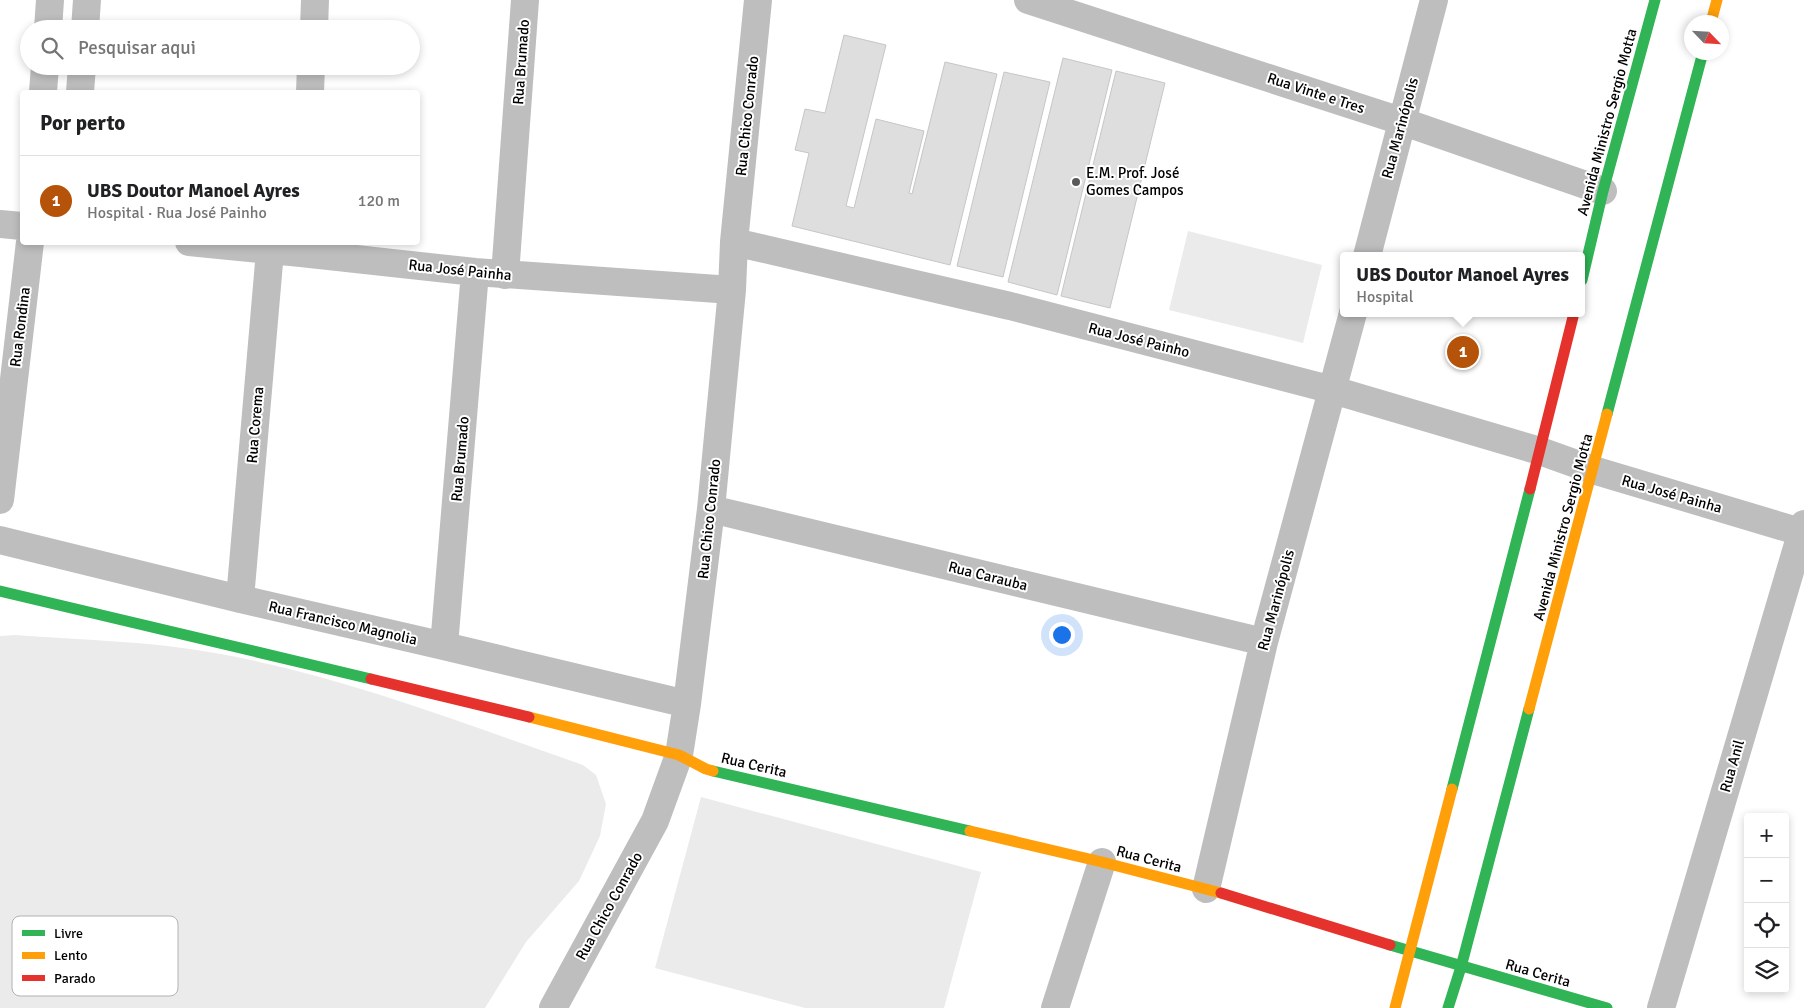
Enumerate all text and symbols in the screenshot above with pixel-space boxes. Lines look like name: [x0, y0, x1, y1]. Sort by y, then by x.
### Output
north arrow: [1684, 15, 1729, 60]
street label: Rua Brumado: [509, 18, 533, 105]
search box: [20, 20, 420, 75]
street label: Avenida Ministro Sergio Motta: [1573, 27, 1641, 217]
icon: search: [38, 34, 66, 62]
text: Pesquisar aqui: [78, 36, 196, 60]
street label: Rua Chico Conrado: [732, 55, 762, 177]
street label: Rua Vinte e Tres: [1265, 69, 1367, 117]
street label: Rua Marinópolis: [1378, 75, 1422, 181]
text: Por perto: [40, 110, 125, 136]
place label: E.M. Prof. José Gomes Campos: [1086, 164, 1184, 199]
marker: E.M. Prof. José Gomes Campos: [1070, 176, 1082, 188]
text: UBS Doutor Manoel Ayres: [87, 179, 300, 203]
text: 1: [52, 191, 60, 211]
text: 120 m: [358, 191, 400, 211]
text: Hospital · Rua José Painho: [87, 203, 267, 223]
popup: [1340, 252, 1585, 317]
street label: Rua José Painha: [408, 256, 512, 284]
text: UBS Doutor Manoel Ayres: [1356, 263, 1569, 287]
street label: Rua Rondina: [6, 286, 34, 368]
text: Hospital: [1356, 287, 1413, 307]
street label: Rua José Painho: [1087, 319, 1192, 361]
pin: 1: [1447, 333, 1479, 371]
street label: Rua Corema: [243, 386, 267, 464]
street label: Rua Brumado: [447, 415, 473, 502]
street label: Avenida Ministro Sergio Motta: [1529, 432, 1597, 622]
street label: Rua Chico Conrado: [694, 458, 724, 580]
street label: Rua José Painha: [1620, 471, 1724, 517]
street label: Rua Marinópolis: [1254, 547, 1298, 653]
street label: Rua Carauba: [946, 557, 1030, 595]
street label: Rua Francisco Magnolia: [267, 597, 419, 649]
your location: [1049, 622, 1075, 648]
street label: Rua Anil: [1716, 738, 1748, 794]
street label: Rua Cerita: [719, 749, 789, 781]
map controls: [1744, 813, 1789, 993]
button: +: [1744, 813, 1789, 858]
street label: Rua Cerita: [1114, 842, 1184, 876]
street label: Rua Chico Conrado: [572, 849, 646, 963]
button: −: [1744, 858, 1789, 903]
button: locate: [1744, 903, 1789, 948]
legend: [12, 916, 178, 996]
text: Livre: [54, 925, 83, 942]
text: Lento: [54, 947, 88, 964]
button: layers: [1744, 948, 1789, 993]
street label: Rua Cerita: [1503, 955, 1573, 991]
text: Parado: [54, 970, 96, 987]

